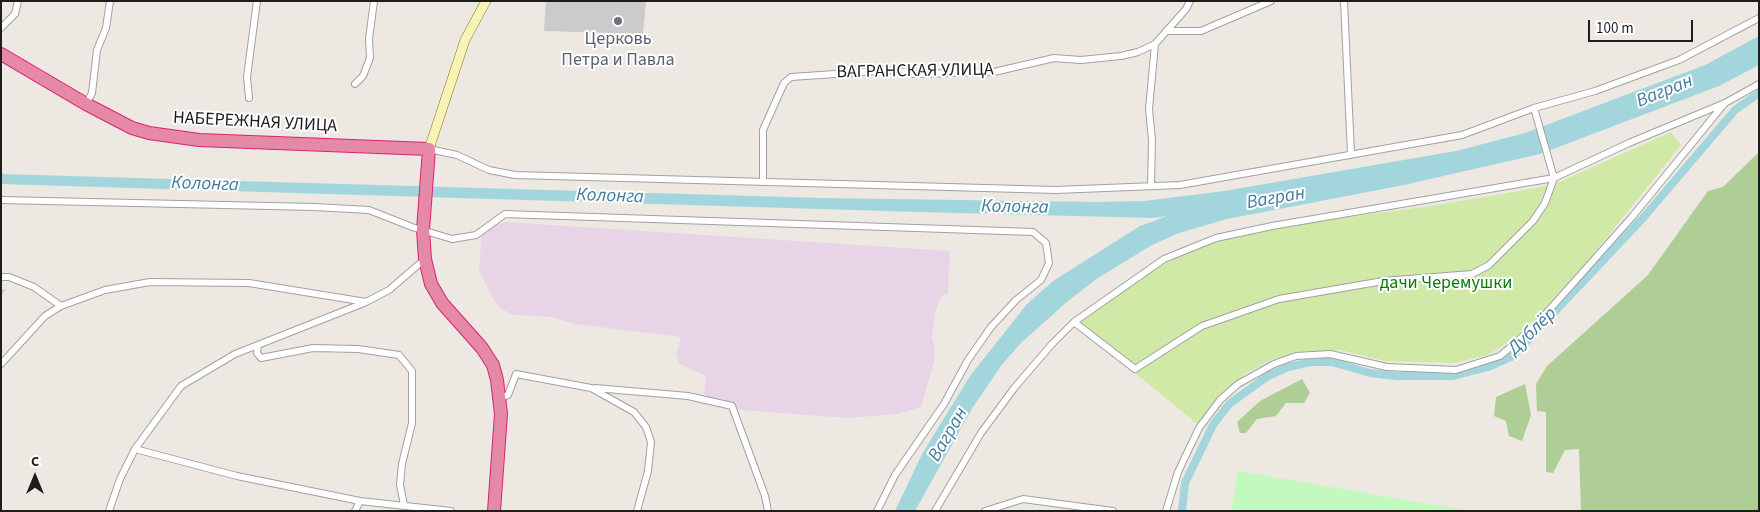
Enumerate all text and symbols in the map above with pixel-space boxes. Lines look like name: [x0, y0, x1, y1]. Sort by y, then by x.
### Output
scale bar: [1590, 10, 1695, 42]
marker: Церковь Петра и Павла: [612, 15, 624, 27]
text: 100 m: [1596, 18, 1634, 39]
place label: Церковь Петра и Павла: [561, 29, 675, 72]
street label: ВАГРАНСКАЯ УЛИЦА: [836, 60, 994, 84]
water label: Вагран: [1633, 70, 1697, 114]
street label: НАБЕРЕЖНАЯ УЛИЦА: [172, 108, 338, 138]
water label: Колонга: [171, 172, 239, 198]
water label: Вагран: [1245, 183, 1307, 215]
water label: Колонга: [576, 184, 644, 210]
water label: Колонга: [981, 196, 1049, 220]
park label: дачи Черемушки: [1380, 273, 1512, 295]
water label: Дублёр: [1504, 303, 1562, 361]
water label: Вагран: [924, 404, 974, 466]
north arrow: [10, 452, 60, 502]
text: С: [31, 452, 39, 472]

